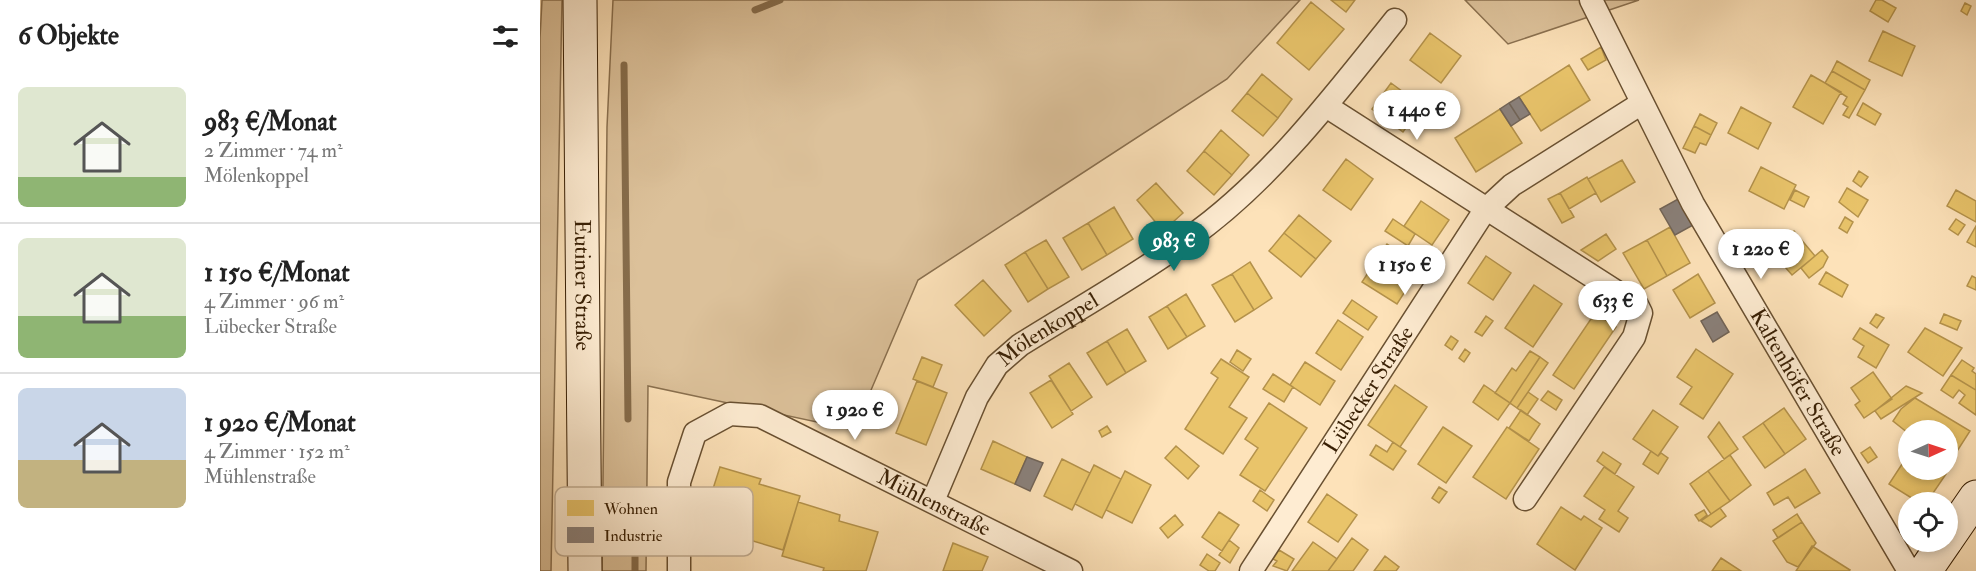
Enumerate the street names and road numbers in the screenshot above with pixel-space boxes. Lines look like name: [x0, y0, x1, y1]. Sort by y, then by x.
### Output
street label: Eutiner Straße: [568, 219, 597, 351]
street label: Mölenkoppel: [991, 286, 1104, 372]
street label: Kaltenhöfer Straße: [1744, 303, 1852, 461]
street label: Lübecker Straße: [1317, 321, 1420, 459]
street label: Mühlenstraße: [873, 463, 995, 543]

